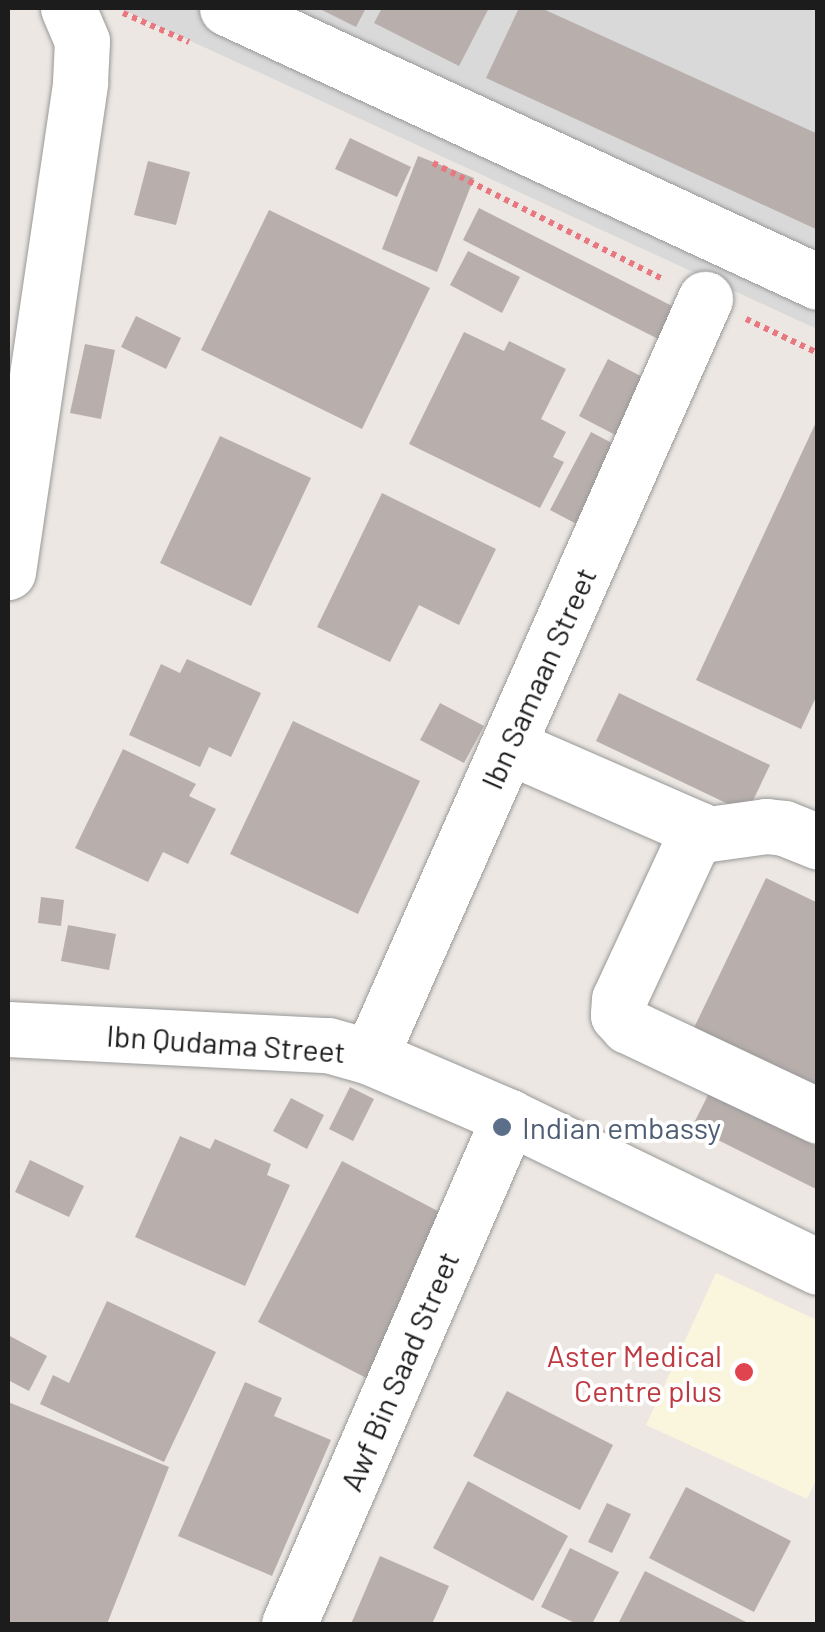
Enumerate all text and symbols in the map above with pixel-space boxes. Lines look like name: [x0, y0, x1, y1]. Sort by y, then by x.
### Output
street label: Ibn Samaan Street: [473, 562, 603, 794]
street label: Ibn Qudama Street: [105, 1017, 347, 1069]
place label: Indian embassy: [522, 1109, 721, 1145]
marker: Indian embassy: [491, 1116, 513, 1138]
street label: Awf Bin Saad Street: [332, 1246, 466, 1496]
place label: Aster Medical Centre plus: [547, 1337, 722, 1408]
marker: Aster Medical Centre plus: [731, 1359, 757, 1385]

